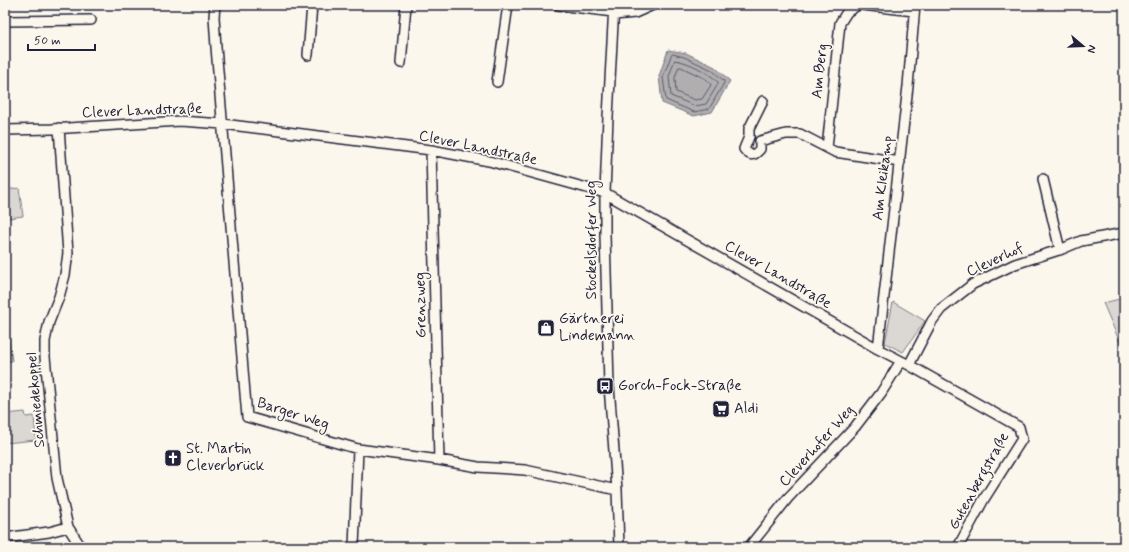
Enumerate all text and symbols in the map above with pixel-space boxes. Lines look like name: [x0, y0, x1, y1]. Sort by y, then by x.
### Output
scale bar: [28, 26, 95, 52]
north arrow: [1063, 26, 1103, 66]
text: 50 m: [34, 33, 61, 49]
street label: Am Berg: [807, 42, 833, 100]
text: N: [1084, 43, 1099, 55]
street label: Clever Landstraße: [81, 99, 203, 123]
street label: Clever Landstraße: [417, 126, 539, 170]
street label: Am Kleikamp: [868, 135, 898, 221]
street label: Stockelsdorfer Weg: [582, 181, 603, 299]
street label: Clever Landstraße: [721, 236, 835, 314]
street label: Cleverhof: [963, 238, 1027, 282]
street label: Grenzweg: [410, 272, 433, 338]
place label: Gärtnerei Lindemann: [559, 309, 636, 346]
shop icon: Gärtnerei Lindemann: [536, 318, 556, 338]
street label: Schmiedekoppel: [22, 352, 50, 448]
bus stop icon: Gorch-Fock-Straße: [595, 376, 615, 396]
place label: Gorch-Fock-Straße: [618, 376, 742, 396]
street label: Barger Weg: [254, 393, 332, 436]
supermarket icon: Aldi: [711, 399, 731, 419]
place label: Aldi: [734, 399, 759, 419]
street label: Cleverhofer Weg: [775, 401, 859, 491]
street label: Gutenbergstraße: [944, 429, 1015, 534]
place label: St. Martin Cleverbrück: [186, 439, 265, 476]
church icon: St. Martin Cleverbrück: [163, 448, 183, 468]

